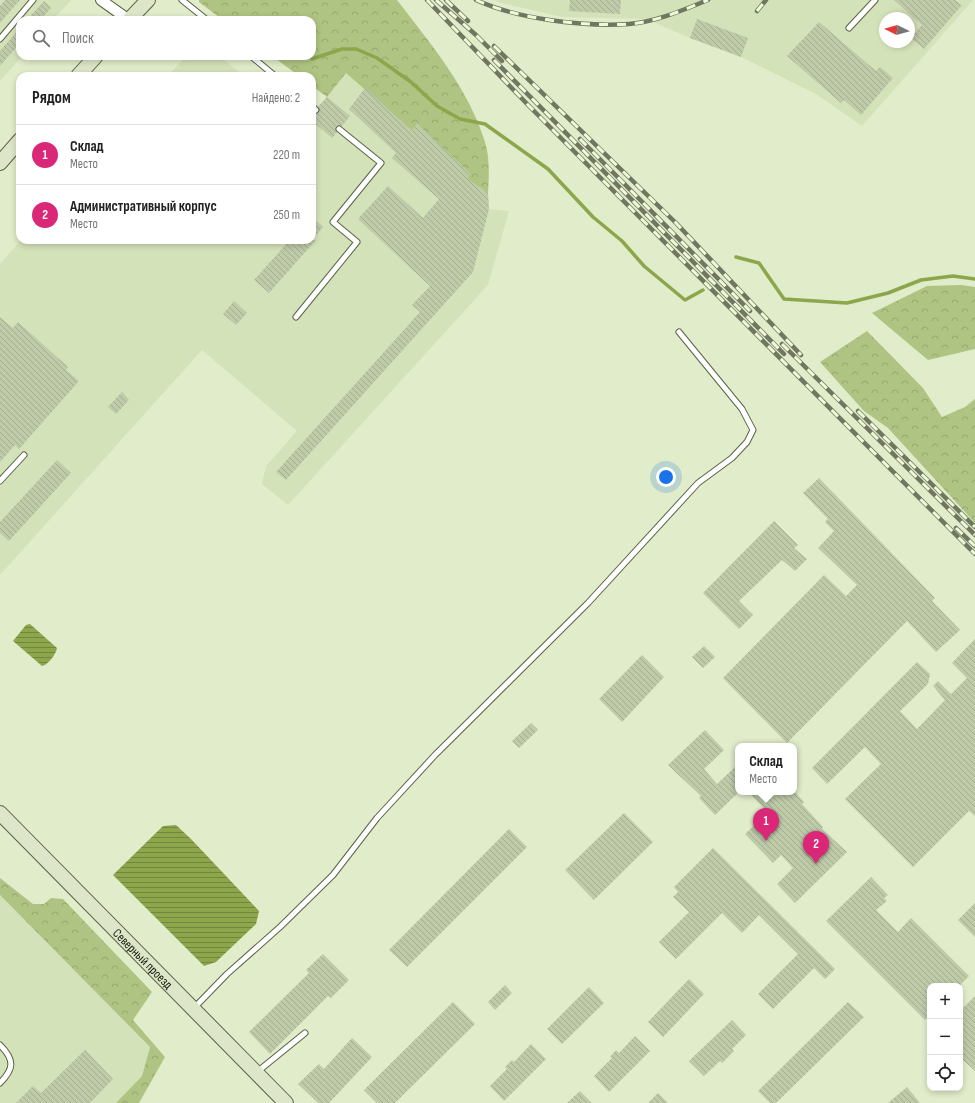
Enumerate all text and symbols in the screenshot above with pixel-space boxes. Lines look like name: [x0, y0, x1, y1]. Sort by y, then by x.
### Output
north arrow: [879, 12, 915, 48]
search box: [16, 16, 316, 60]
icon: search: [30, 27, 52, 49]
text: Поиск: [62, 29, 94, 48]
text: Рядом: [32, 88, 71, 108]
text: Найдено: 2: [252, 90, 300, 106]
text: Склад: [70, 137, 104, 156]
text: 1: [42, 147, 48, 163]
text: 220 m: [273, 147, 300, 163]
text: Место: [70, 156, 98, 172]
text: Административный корпус: [70, 197, 217, 216]
text: 2: [42, 207, 48, 223]
text: 250 m: [273, 207, 300, 223]
text: Место: [70, 216, 98, 232]
your location: [656, 467, 676, 487]
popup: [735, 743, 797, 795]
text: Склад: [749, 752, 783, 771]
text: Место: [749, 771, 777, 787]
pin: 1: [753, 808, 779, 841]
pin: 2: [803, 831, 829, 864]
street label: Северный проезд: [109, 925, 176, 993]
map controls: [927, 983, 963, 1091]
button: +: [927, 983, 963, 1019]
button: −: [927, 1019, 963, 1055]
button: locate: [927, 1055, 963, 1091]

